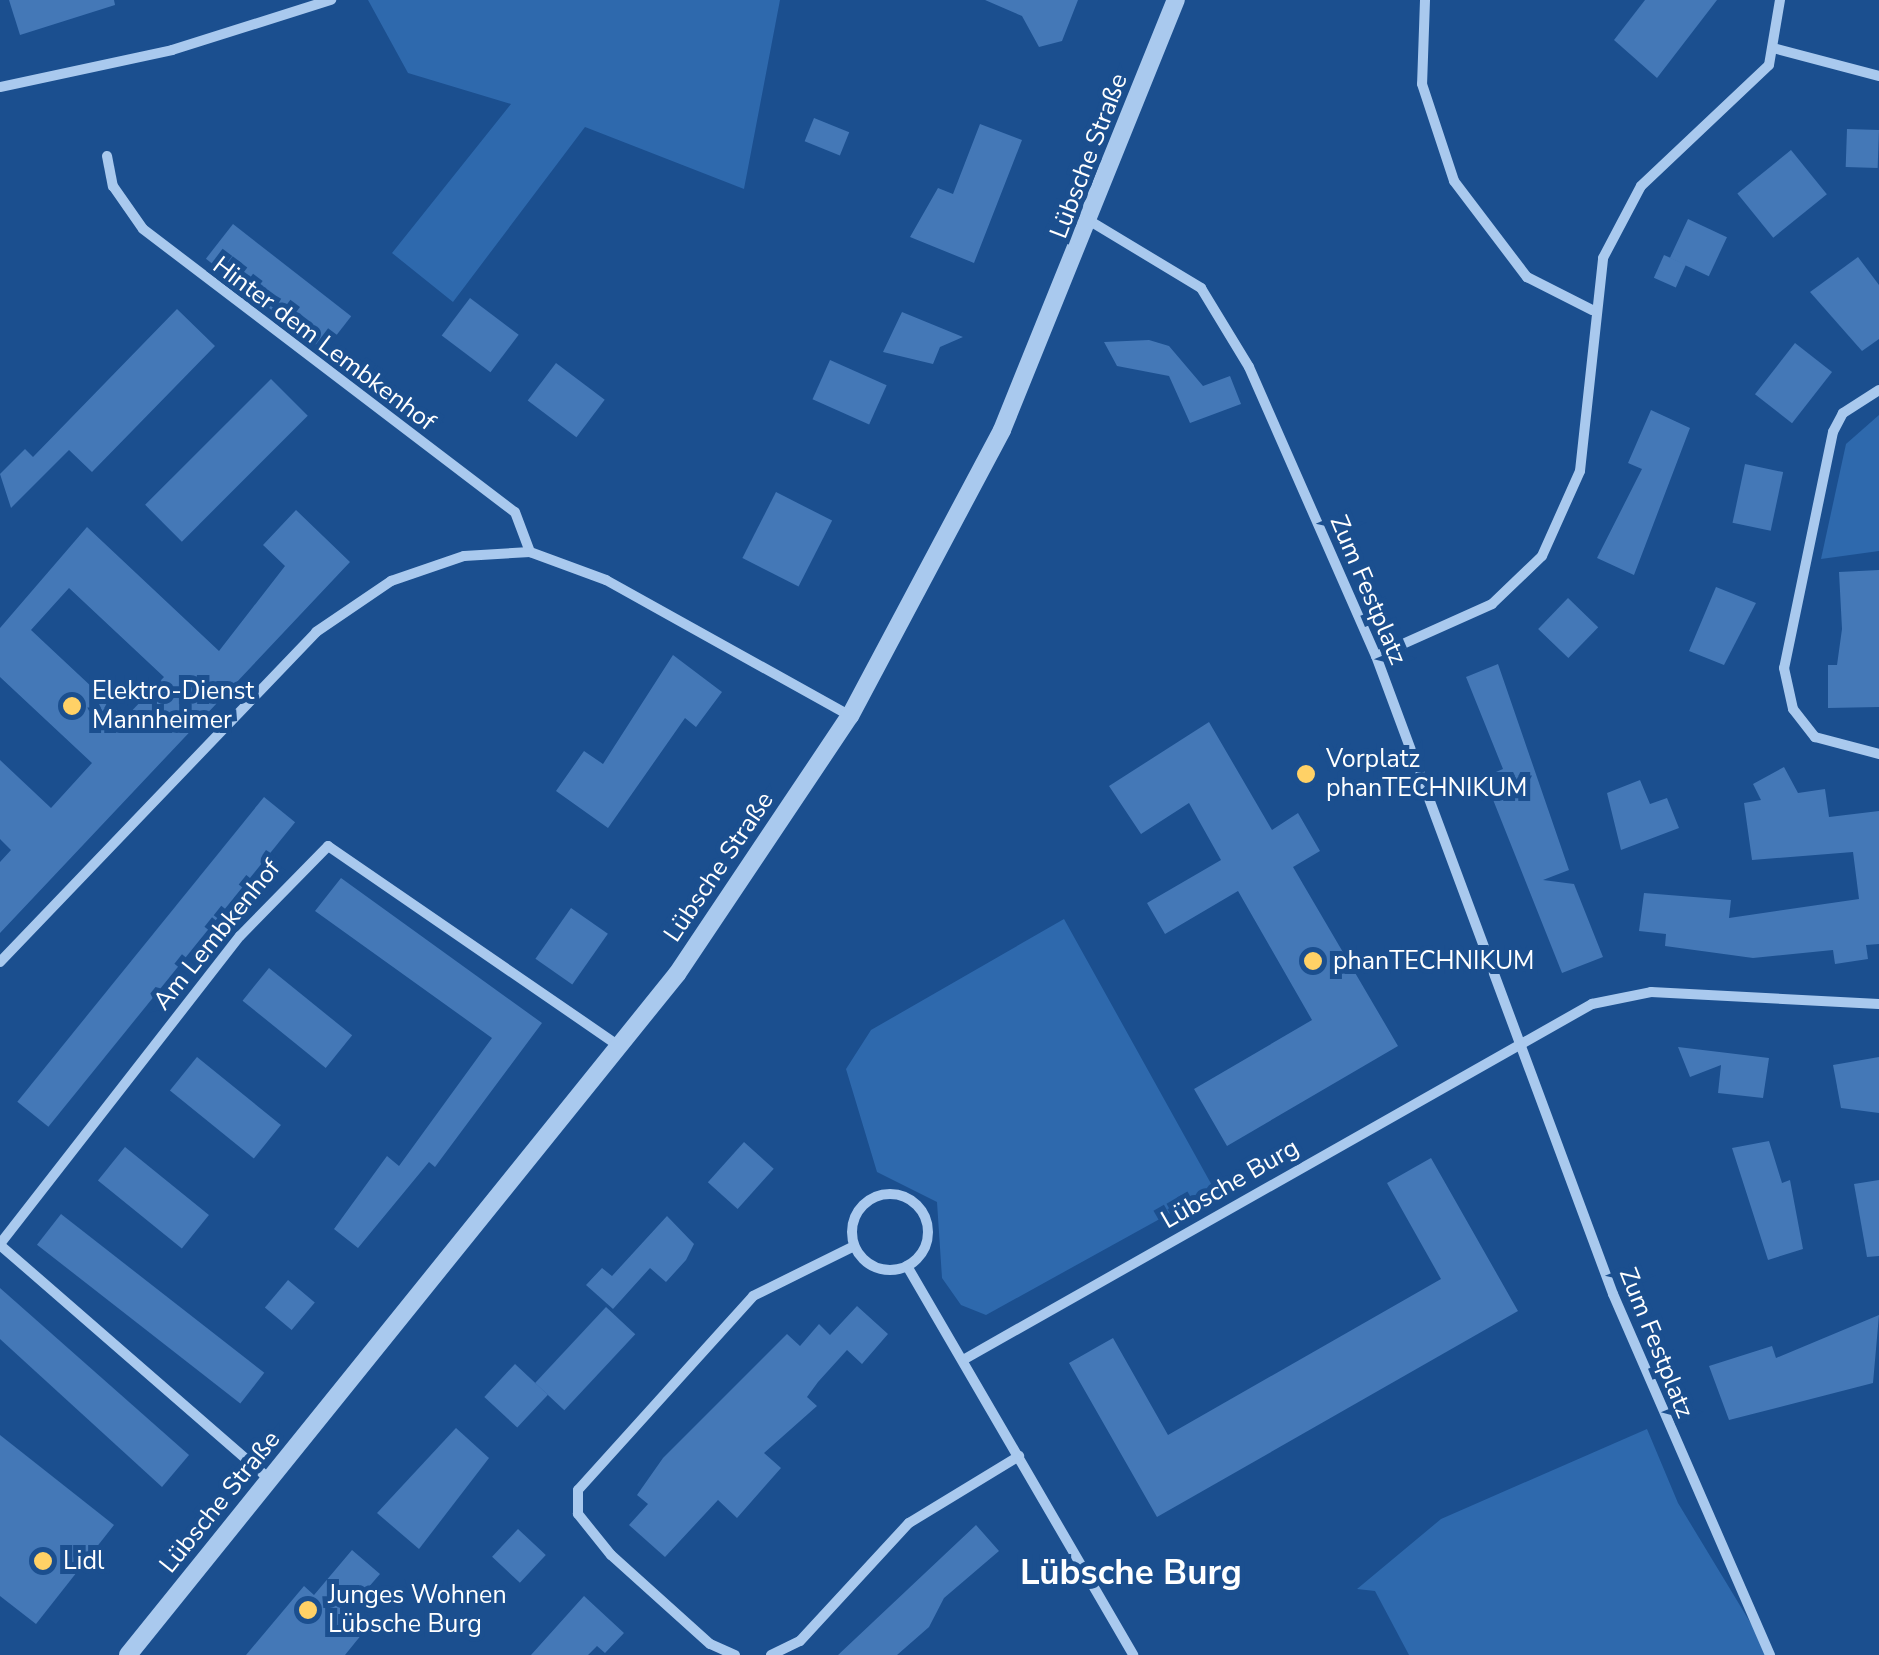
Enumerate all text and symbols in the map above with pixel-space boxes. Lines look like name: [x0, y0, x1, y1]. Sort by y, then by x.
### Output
street label: Lübsche Straße: [1044, 69, 1134, 243]
street label: Hinter dem Lembkenhof: [207, 251, 441, 437]
street label: Zum Festplatz: [1323, 511, 1413, 669]
place label: Elektro-Dienst Mannheimer: [92, 677, 254, 736]
marker: Elektro-Dienst Mannheimer: [61, 695, 83, 717]
place label: Vorplatz phanTECHNIKUM: [1326, 745, 1527, 804]
marker: Vorplatz phanTECHNIKUM: [1295, 763, 1317, 785]
street label: Lübsche Straße: [658, 786, 780, 948]
street label: Am Lembkenhof: [147, 854, 287, 1016]
place label: phanTECHNIKUM: [1333, 946, 1534, 976]
marker: phanTECHNIKUM: [1302, 950, 1324, 972]
street label: Lübsche Burg: [1156, 1133, 1304, 1235]
street label: Zum Festplatz: [1612, 1264, 1700, 1422]
street label: Lübsche Straße: [154, 1425, 286, 1579]
place label: Lidl: [63, 1546, 104, 1576]
marker: Lidl: [32, 1550, 54, 1572]
district label: Lübsche Burg: [1020, 1552, 1242, 1594]
place label: Junges Wohnen Lübsche Burg: [328, 1581, 507, 1640]
marker: Junges Wohnen Lübsche Burg: [297, 1599, 319, 1621]

